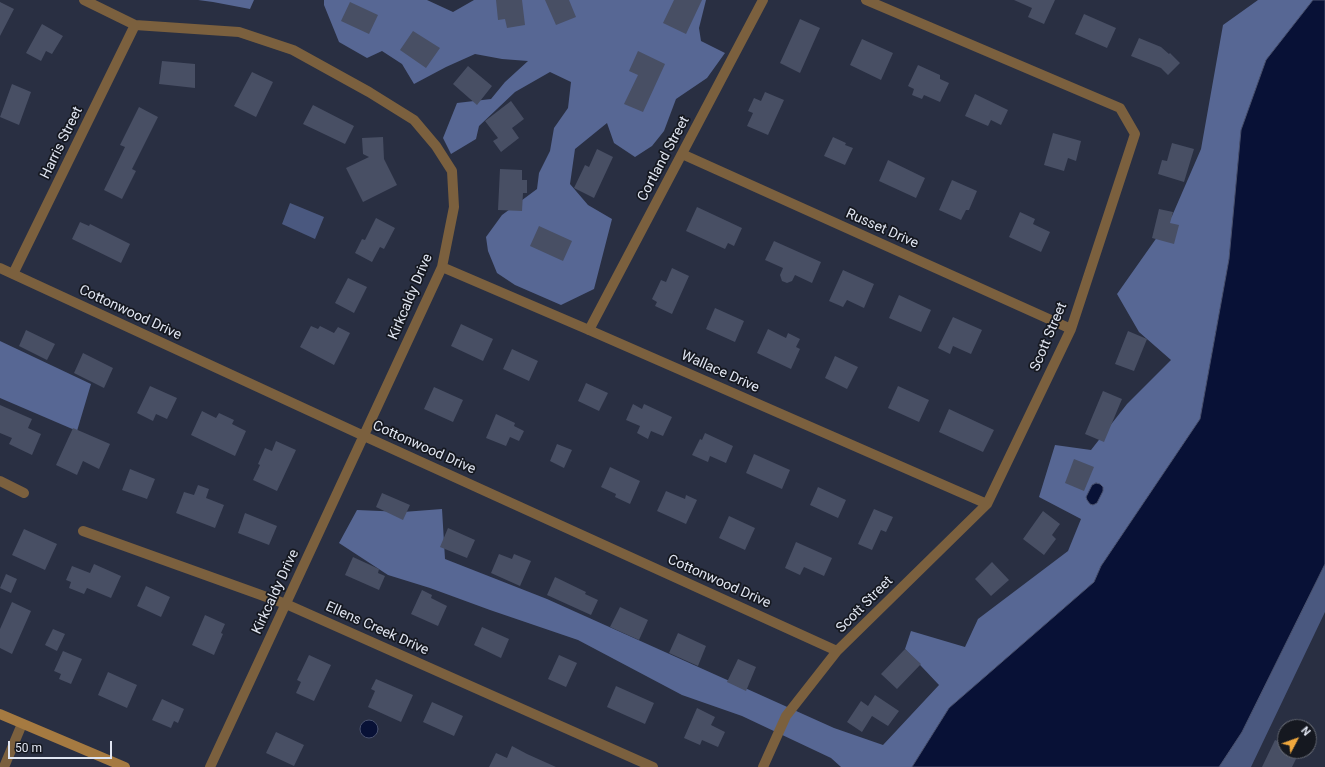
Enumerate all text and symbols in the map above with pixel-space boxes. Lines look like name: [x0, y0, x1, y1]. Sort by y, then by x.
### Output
street label: Harris Street: [37, 104, 87, 182]
street label: Cortland Street: [635, 114, 693, 204]
street label: Russet Drive: [843, 206, 921, 252]
street label: Kirkcaldy Drive: [385, 252, 437, 342]
street label: Cottonwood Drive: [76, 282, 184, 344]
street label: Scott Street: [1027, 300, 1071, 374]
street label: Wallace Drive: [678, 347, 762, 397]
street label: Cottonwood Drive: [370, 418, 478, 478]
street label: Kirkcaldy Drive: [249, 547, 303, 637]
street label: Cottonwood Drive: [665, 552, 773, 612]
street label: Scott Street: [833, 573, 897, 637]
street label: Ellens Creek Drive: [323, 599, 431, 659]
north arrow: [1277, 719, 1317, 759]
text: N: [1298, 724, 1313, 739]
scale bar: [10, 733, 114, 759]
text: 50 m: [15, 741, 42, 755]

